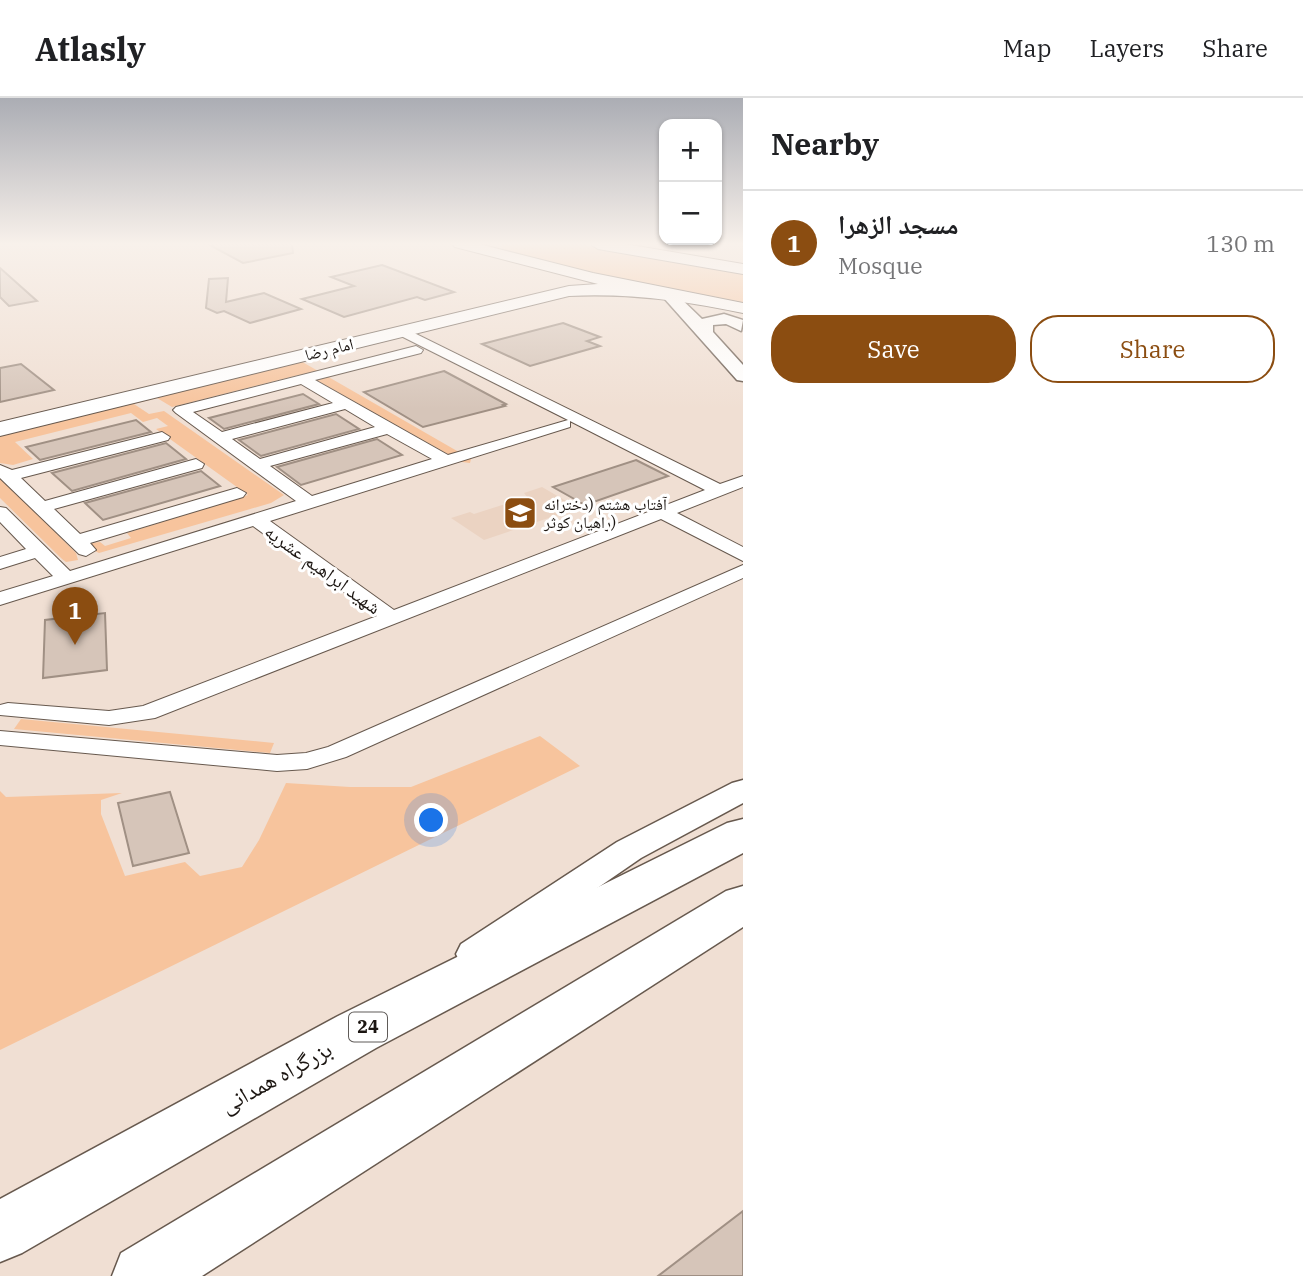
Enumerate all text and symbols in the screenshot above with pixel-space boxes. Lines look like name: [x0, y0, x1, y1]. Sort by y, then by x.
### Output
text: Atlasly: [35, 27, 146, 70]
text: Map: [1003, 32, 1051, 64]
text: Layers: [1089, 32, 1164, 64]
text: Share: [1202, 32, 1268, 64]
map controls: [659, 119, 722, 245]
button: +: [659, 119, 722, 182]
text: Nearby: [771, 124, 879, 163]
button: −: [659, 182, 722, 245]
text: مسجد الزهرا: [838, 207, 959, 241]
text: 1: [787, 228, 801, 258]
text: 130 m: [1206, 228, 1275, 258]
text: Mosque: [838, 250, 923, 280]
button: Save: [771, 315, 1016, 383]
button: Share: [1030, 315, 1275, 383]
street label: امام رضا: [303, 333, 356, 366]
school or university icon: آفتاب هشتم (دخترانه راهیان کوثر): [501, 494, 539, 532]
place label: آفتاب هشتم (دخترانه راهیان کوثر): [543, 494, 668, 533]
street label: شهید ابراهیم عشریه: [260, 519, 386, 620]
pin: 1: [52, 587, 98, 645]
your location: [414, 803, 448, 837]
road number: 24: [349, 1012, 387, 1042]
street label: بزرگراه همدانی: [214, 1033, 337, 1119]

